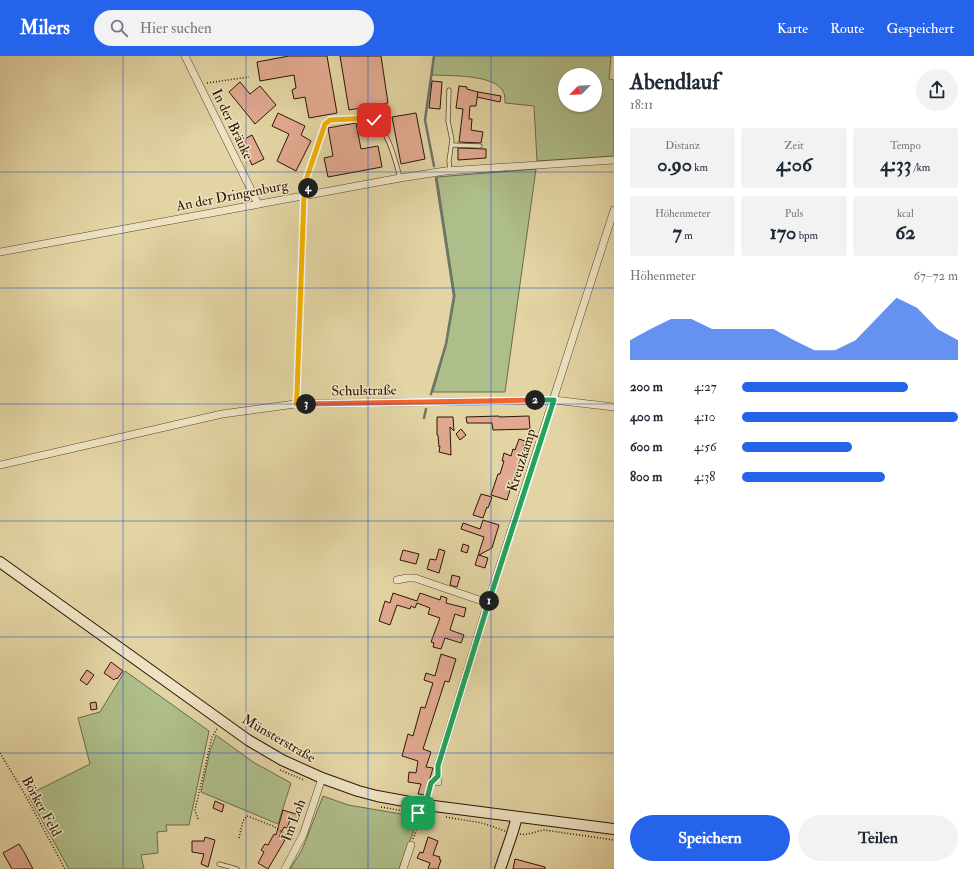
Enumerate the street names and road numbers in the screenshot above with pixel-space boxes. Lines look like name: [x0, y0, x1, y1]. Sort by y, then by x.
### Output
street label: In der Bräuke: [208, 86, 257, 162]
street label: An der Dringenburg: [174, 176, 291, 215]
street label: Schulstraße: [331, 381, 397, 400]
street label: Kreuzkamp: [503, 427, 541, 494]
street label: Münsterstraße: [239, 711, 319, 766]
street label: Börker Feld: [18, 773, 65, 839]
street label: Im Loh: [278, 796, 309, 844]

